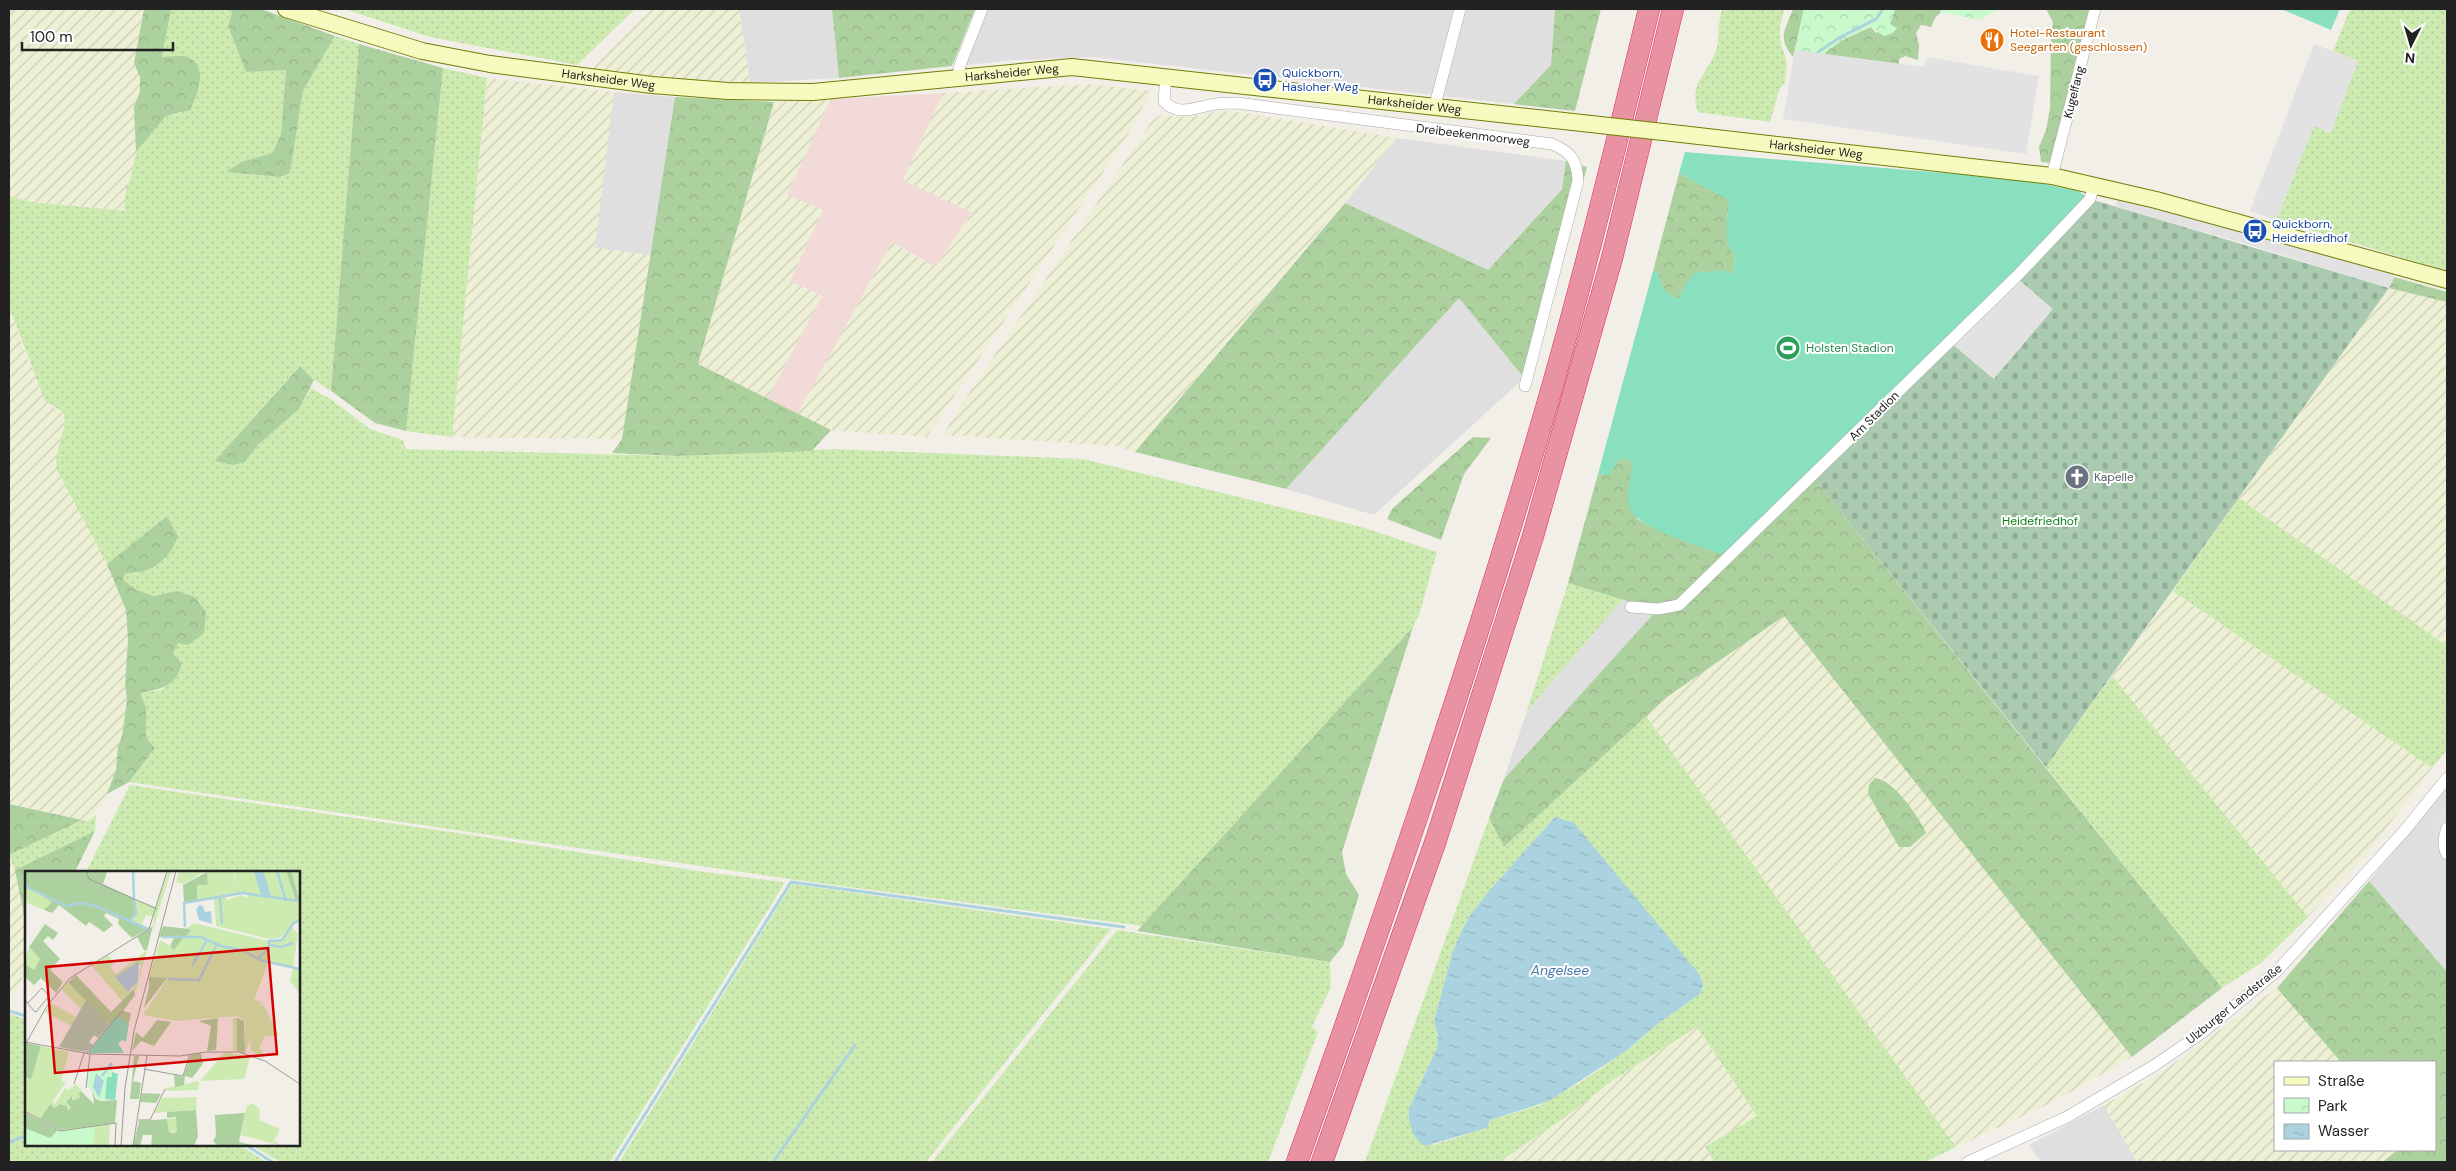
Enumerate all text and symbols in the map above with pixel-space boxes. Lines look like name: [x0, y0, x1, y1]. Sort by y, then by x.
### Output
scale bar: [22, 20, 174, 52]
north arrow: [2386, 20, 2436, 70]
place label: Hotel-Restaurant Seegarten (geschlossen): [2010, 25, 2147, 55]
text: 100 m: [30, 27, 73, 47]
restaurant icon: Hotel-Restaurant Seegarten (geschlossen): [1979, 27, 2005, 53]
text: N: [2404, 49, 2416, 67]
street label: Harksheider Weg: [964, 60, 1060, 85]
street label: Kugelfang: [2060, 64, 2088, 120]
street label: Harksheider Weg: [561, 65, 656, 93]
place label: Quickborn, Hasloher Weg: [1282, 65, 1359, 95]
bus stop icon: Quickborn, Hasloher Weg: [1252, 67, 1278, 93]
street label: Harksheider Weg: [1367, 92, 1462, 118]
street label: Dreibeekenmoorweg: [1415, 120, 1531, 150]
street label: Harksheider Weg: [1769, 136, 1864, 163]
place label: Quickborn, Heidefriedhof: [2272, 216, 2348, 246]
bus stop icon: Quickborn, Heidefriedhof: [2242, 218, 2268, 244]
sports icon: Holsten Stadion: [1775, 335, 1801, 361]
place label: Holsten Stadion: [1806, 340, 1894, 356]
street label: Am Stadion: [1846, 387, 1903, 444]
church icon: Kapelle: [2064, 464, 2090, 490]
place label: Kapelle: [2094, 469, 2134, 485]
park label: Heidefriedhof: [2002, 513, 2078, 529]
inset map: [25, 871, 300, 1146]
street label: Ulzburger Landstraße: [2183, 960, 2285, 1048]
water label: Angelsee: [1530, 961, 1589, 979]
legend: [2274, 1061, 2436, 1151]
text: Straße: [2318, 1071, 2365, 1091]
text: Park: [2318, 1096, 2348, 1116]
text: Wasser: [2318, 1121, 2370, 1141]

